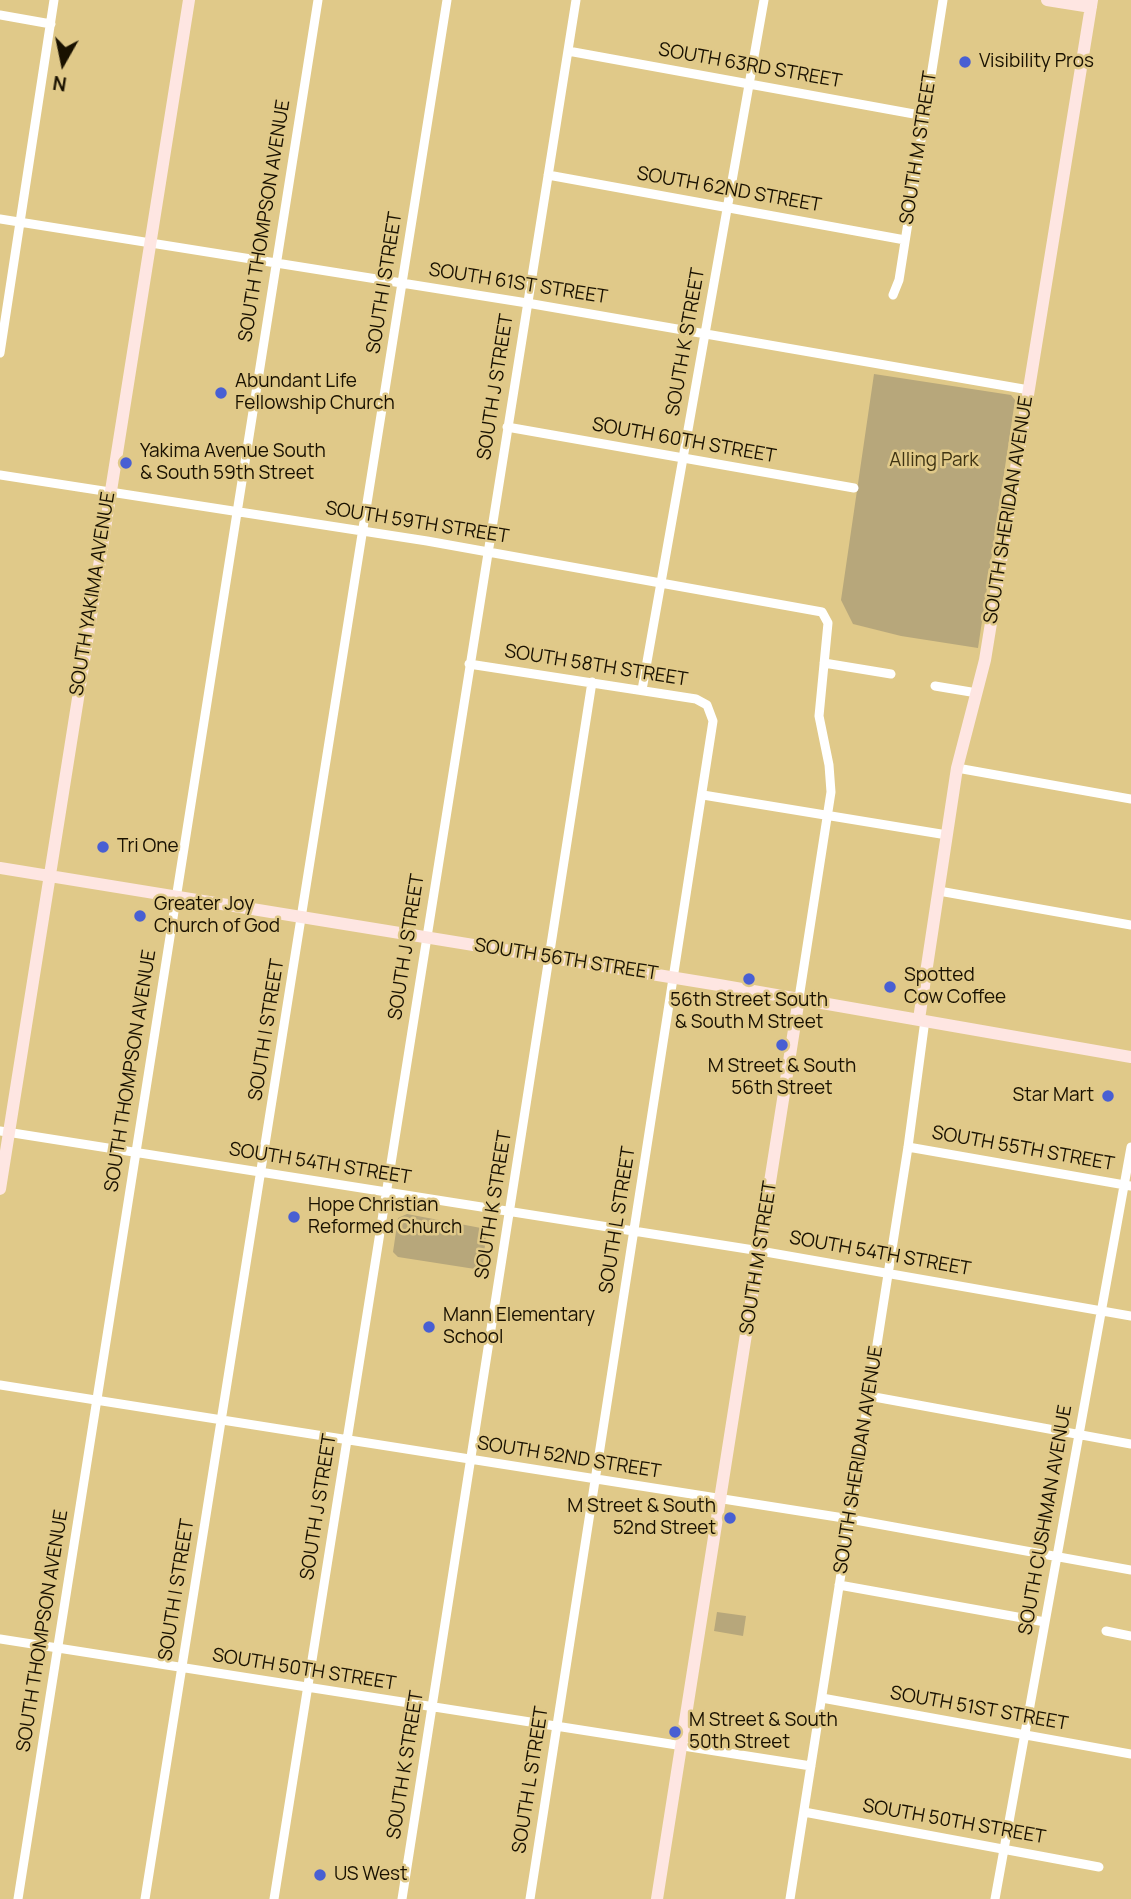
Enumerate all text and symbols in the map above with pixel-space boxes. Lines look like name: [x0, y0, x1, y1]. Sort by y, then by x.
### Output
north arrow: [28, 28, 98, 98]
street label: SOUTH 63RD STREET: [657, 39, 843, 93]
place label: Visibility Pros: [979, 51, 1094, 73]
marker: Visibility Pros: [957, 54, 973, 70]
text: N: [51, 70, 68, 98]
street label: SOUTH M STREET: [896, 70, 942, 226]
street label: SOUTH THOMPSON AVENUE: [235, 98, 295, 344]
street label: SOUTH 62ND STREET: [635, 163, 823, 217]
street label: SOUTH I STREET: [363, 211, 407, 355]
street label: SOUTH 61ST STREET: [427, 259, 609, 309]
street label: SOUTH K STREET: [662, 266, 710, 418]
street label: SOUTH J STREET: [473, 312, 519, 462]
place label: Abundant Life Fellowship Church: [235, 371, 395, 415]
marker: Abundant Life Fellowship Church: [213, 385, 229, 401]
street label: SOUTH SHERIDAN AVENUE: [980, 394, 1038, 626]
street label: SOUTH 60TH STREET: [590, 414, 778, 468]
place label: Yakima Avenue South & South 59th Street: [140, 441, 326, 485]
park label: Alling Park: [889, 450, 979, 472]
marker: Yakima Avenue South & South 59th Street: [118, 455, 134, 471]
street label: SOUTH YAKIMA AVENUE: [66, 491, 120, 697]
street label: SOUTH 59TH STREET: [323, 497, 511, 549]
street label: SOUTH 58TH STREET: [503, 640, 689, 692]
place label: Tri One: [117, 836, 179, 858]
marker: Tri One: [95, 839, 111, 855]
street label: SOUTH J STREET: [384, 872, 430, 1022]
place label: Greater Joy Church of God: [154, 894, 280, 938]
marker: Greater Joy Church of God: [132, 908, 148, 924]
street label: SOUTH 56TH STREET: [472, 934, 660, 986]
street label: SOUTH THOMPSON AVENUE: [101, 948, 161, 1194]
street label: SOUTH I STREET: [245, 958, 289, 1102]
place label: Spotted Cow Coffee: [904, 965, 1006, 1009]
marker: 56th Street South & South M Street: [741, 971, 757, 987]
marker: Spotted Cow Coffee: [882, 979, 898, 995]
place label: 56th Street South & South M Street: [670, 990, 828, 1034]
marker: M Street & South 56th Street: [774, 1037, 790, 1053]
place label: M Street & South 56th Street: [708, 1056, 856, 1100]
place label: Star Mart: [1012, 1085, 1094, 1107]
marker: Star Mart: [1100, 1088, 1116, 1104]
street label: SOUTH 55TH STREET: [930, 1122, 1116, 1176]
street label: SOUTH K STREET: [471, 1129, 517, 1281]
street label: SOUTH 54TH STREET: [227, 1138, 413, 1190]
street label: SOUTH L STREET: [595, 1145, 641, 1295]
street label: SOUTH M STREET: [736, 1180, 782, 1336]
place label: Hope Christian Reformed Church: [308, 1195, 462, 1239]
marker: Hope Christian Reformed Church: [286, 1209, 302, 1225]
street label: SOUTH 54TH STREET: [787, 1227, 973, 1281]
place label: Mann Elementary School: [443, 1305, 595, 1349]
marker: Mann Elementary School: [421, 1319, 437, 1335]
street label: SOUTH SHERIDAN AVENUE: [830, 1344, 888, 1576]
street label: SOUTH CUSHMAN AVENUE: [1015, 1403, 1077, 1637]
street label: SOUTH J STREET: [296, 1432, 342, 1582]
street label: SOUTH 52ND STREET: [475, 1432, 663, 1484]
place label: M Street & South 52nd Street: [567, 1496, 716, 1540]
street label: SOUTH THOMPSON AVENUE: [13, 1508, 73, 1754]
marker: M Street & South 52nd Street: [722, 1510, 738, 1526]
street label: SOUTH I STREET: [155, 1518, 199, 1662]
street label: SOUTH 50TH STREET: [211, 1644, 397, 1696]
street label: SOUTH 51ST STREET: [888, 1682, 1070, 1736]
street label: SOUTH K STREET: [383, 1689, 429, 1841]
street label: SOUTH L STREET: [508, 1705, 554, 1855]
place label: M Street & South 50th Street: [689, 1710, 838, 1754]
marker: M Street & South 50th Street: [667, 1724, 683, 1740]
street label: SOUTH 50TH STREET: [861, 1795, 1047, 1849]
place label: US West: [334, 1864, 408, 1886]
marker: US West: [312, 1867, 328, 1883]

